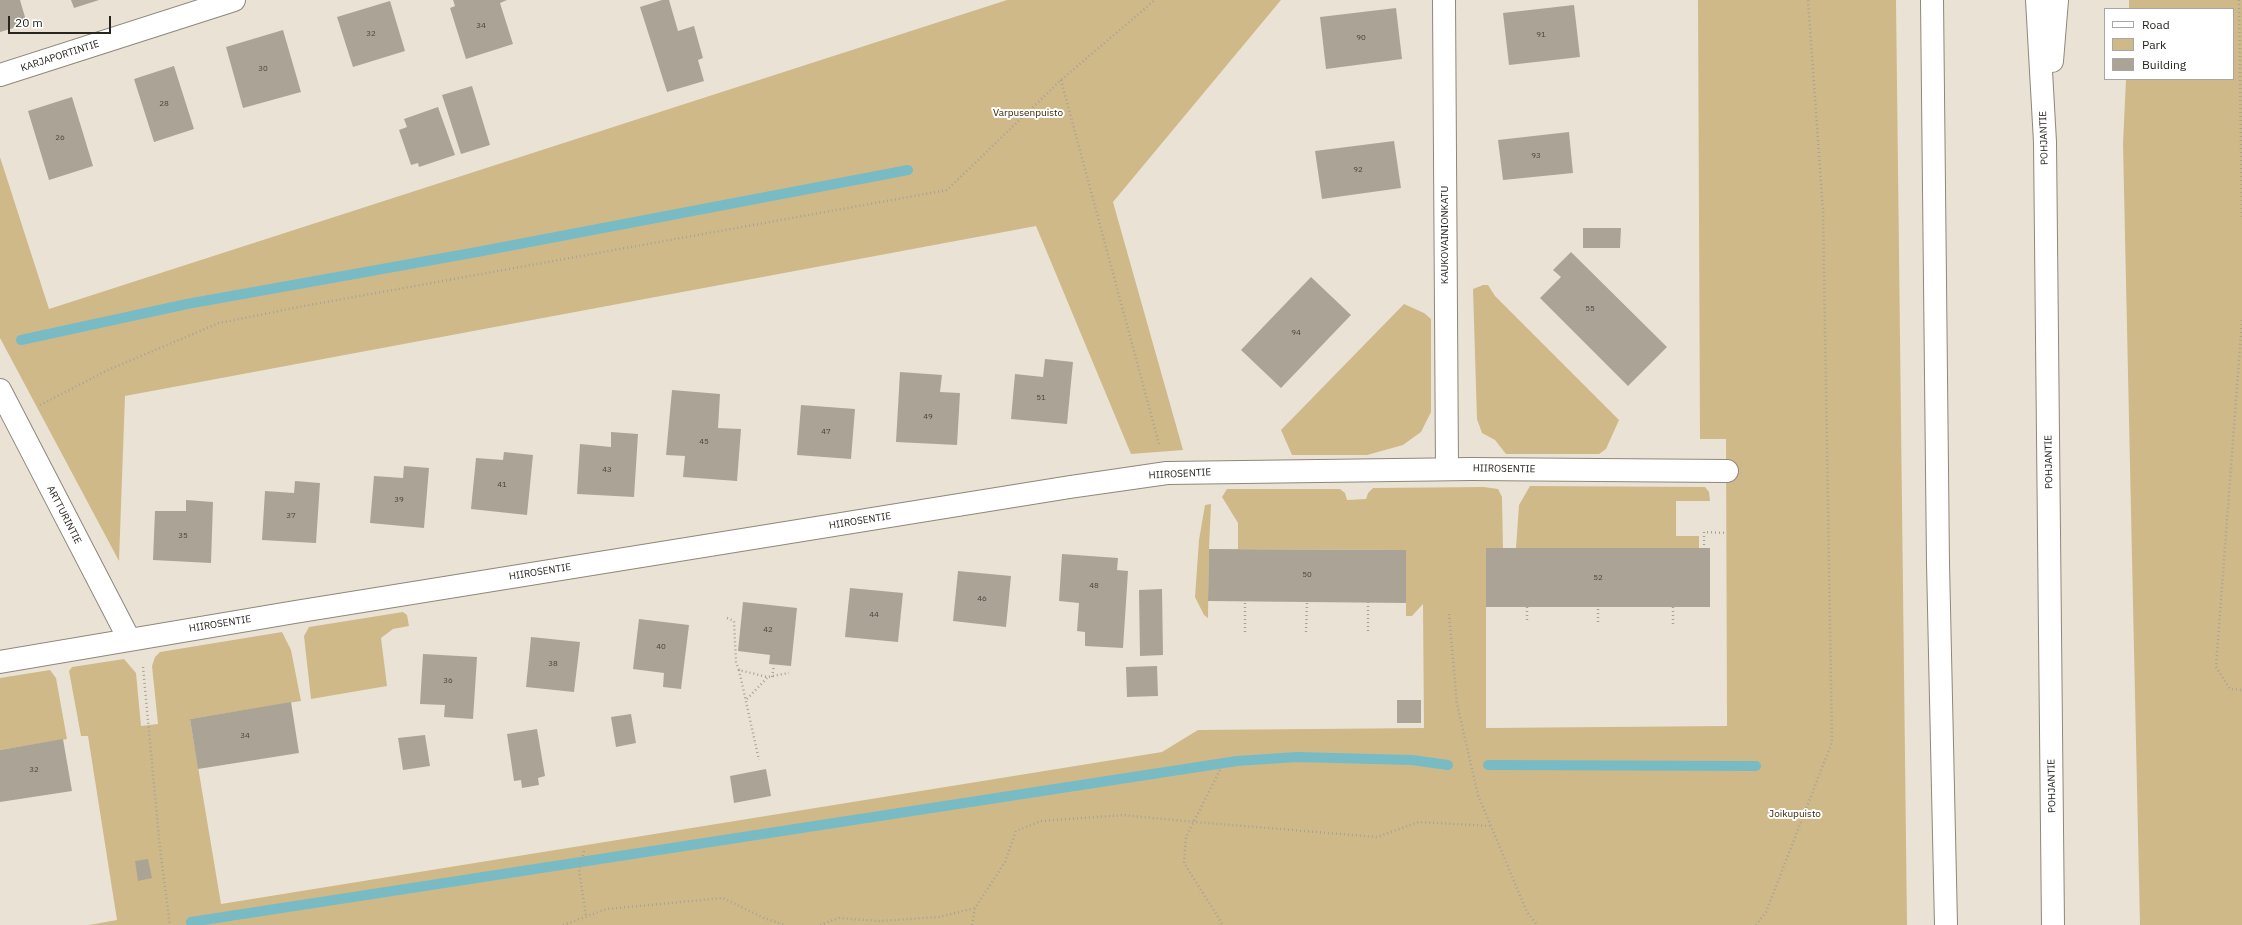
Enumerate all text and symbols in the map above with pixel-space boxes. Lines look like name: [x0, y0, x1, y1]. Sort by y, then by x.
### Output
scale bar: [10, 8, 113, 34]
legend: [2104, 8, 2234, 80]
text: 20 m: [15, 15, 43, 30]
text: Road: [2142, 17, 2170, 32]
house number: 34: [476, 21, 486, 31]
house number: 32: [366, 29, 376, 39]
house number: 91: [1536, 30, 1546, 40]
house number: 90: [1356, 33, 1366, 43]
text: Park: [2142, 37, 2166, 52]
street label: KARJAPORTINTIE: [19, 38, 101, 74]
text: Building: [2142, 57, 2186, 72]
house number: 30: [258, 64, 268, 74]
house number: 28: [159, 99, 169, 109]
park label: Varpusenpuisto: [993, 107, 1063, 119]
street label: POHJANTIE: [2037, 111, 2051, 165]
house number: 26: [55, 133, 65, 143]
house number: 93: [1531, 151, 1541, 161]
house number: 92: [1353, 165, 1363, 175]
street label: KAUKOVAINIONKATU: [1439, 186, 1451, 284]
house number: 55: [1585, 304, 1595, 314]
house number: 94: [1291, 328, 1301, 338]
house number: 51: [1036, 393, 1046, 403]
house number: 49: [923, 412, 933, 422]
house number: 47: [821, 427, 831, 437]
street label: POHJANTIE: [2043, 435, 2055, 489]
house number: 45: [699, 437, 709, 447]
street label: HIIROSENTIE: [1473, 462, 1535, 476]
house number: 43: [602, 465, 612, 475]
street label: HIIROSENTIE: [1148, 466, 1212, 482]
house number: 41: [497, 480, 507, 490]
street label: ARTTURINTIE: [44, 484, 84, 546]
house number: 39: [394, 495, 404, 505]
street label: HIIROSENTIE: [828, 510, 892, 532]
house number: 37: [286, 511, 296, 521]
house number: 35: [178, 531, 188, 541]
street label: HIIROSENTIE: [508, 561, 572, 583]
house number: 50: [1302, 570, 1312, 580]
house number: 52: [1593, 573, 1603, 583]
house number: 48: [1089, 581, 1099, 591]
house number: 46: [977, 594, 987, 604]
house number: 44: [869, 610, 879, 620]
street label: HIIROSENTIE: [188, 613, 252, 635]
house number: 42: [763, 625, 773, 635]
house number: 40: [656, 642, 666, 652]
house number: 38: [548, 659, 558, 669]
house number: 36: [443, 676, 453, 686]
house number: 34: [240, 731, 250, 741]
street label: POHJANTIE: [2046, 759, 2058, 813]
house number: 32: [29, 765, 39, 775]
park label: Joikupuisto: [1769, 808, 1821, 820]

